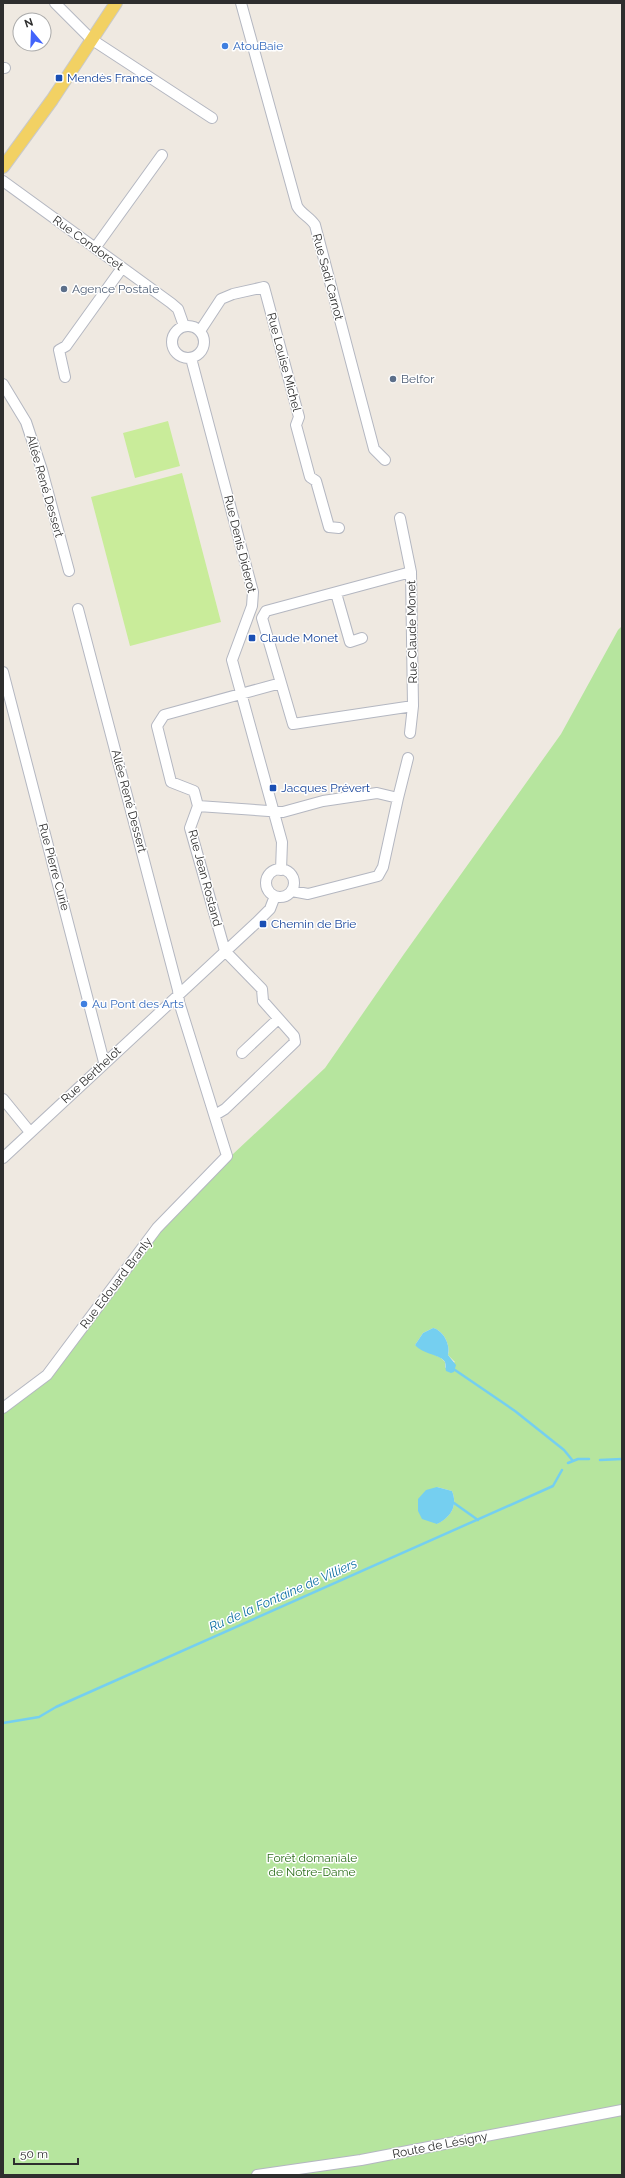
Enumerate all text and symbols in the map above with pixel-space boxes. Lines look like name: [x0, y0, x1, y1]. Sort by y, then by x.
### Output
north arrow: [12, 12, 52, 52]
text: N: [23, 16, 35, 31]
place label: AtouBaie: [233, 39, 283, 53]
marker: AtouBaie: [220, 41, 230, 51]
place label: Mendès France: [67, 71, 153, 85]
marker: Mendès France: [54, 73, 64, 83]
street label: Rue Condorcet: [50, 213, 126, 273]
street label: Rue Sadi Carnot: [310, 232, 346, 322]
place label: Agence Postale: [72, 282, 159, 296]
marker: Agence Postale: [59, 284, 69, 294]
street label: Rue Louise Michel: [264, 311, 304, 414]
place label: Belfor: [401, 372, 435, 386]
marker: Belfor: [388, 374, 398, 384]
street label: Allée René Dessert: [24, 433, 66, 539]
street label: Rue Denis Diderot: [221, 494, 259, 594]
street label: Rue Claude Monet: [404, 580, 420, 684]
place label: Claude Monet: [260, 631, 338, 645]
marker: Claude Monet: [247, 633, 257, 643]
street label: Allée René Dessert: [109, 748, 149, 854]
place label: Jacques Prévert: [281, 781, 370, 795]
marker: Jacques Prévert: [268, 783, 278, 793]
street label: Rue Pierre Curie: [36, 822, 72, 912]
street label: Rue Jean Rostand: [185, 828, 225, 928]
place label: Chemin de Brie: [271, 917, 356, 931]
marker: Chemin de Brie: [258, 919, 268, 929]
place label: Au Pont des Arts: [92, 997, 184, 1011]
marker: Au Pont des Arts: [79, 999, 89, 1009]
street label: Rue Berthelot: [58, 1044, 124, 1106]
street label: Rue Edouard Branly: [77, 1234, 155, 1331]
water label: Ru de la Fontaine de Villiers: [207, 1555, 359, 1635]
park label: Forêt domaniale de Notre-Dame: [267, 1851, 357, 1879]
street label: Route de Lésigny: [391, 2129, 489, 2161]
scale bar: [14, 2140, 78, 2166]
text: 50 m: [20, 2147, 48, 2161]

